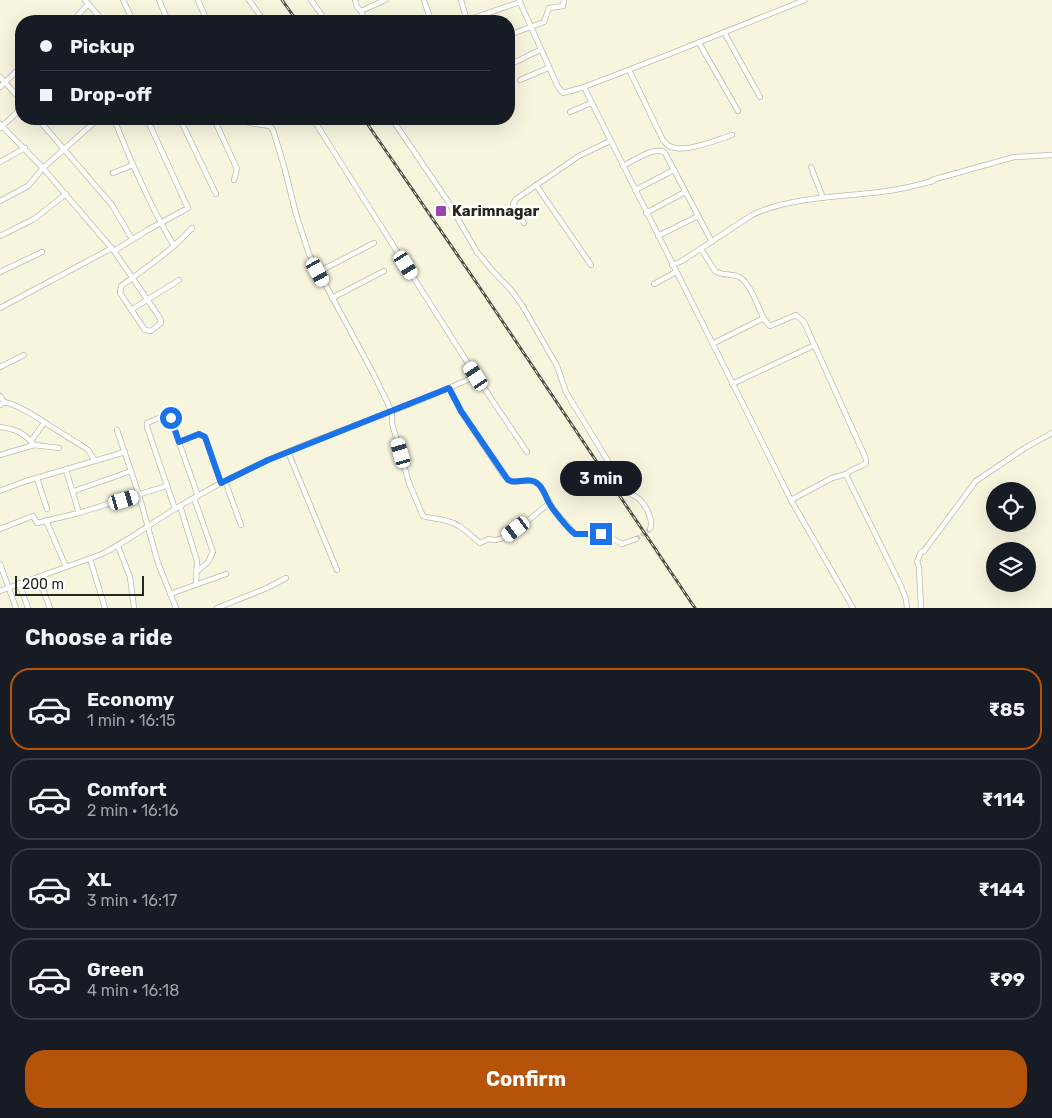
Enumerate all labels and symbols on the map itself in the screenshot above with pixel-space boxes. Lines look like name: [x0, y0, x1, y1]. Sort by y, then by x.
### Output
place label: Karimnagar: [452, 202, 539, 220]
marker: Karimnagar: [434, 204, 448, 218]
car: [391, 248, 420, 282]
car: [304, 255, 331, 289]
car: [461, 359, 490, 393]
route start: [160, 407, 182, 429]
car: [389, 437, 412, 469]
callout: 3 min: [560, 462, 642, 496]
car: [107, 489, 140, 511]
car: [499, 514, 532, 544]
route end: [590, 523, 612, 545]
scale bar: [15, 573, 144, 596]

